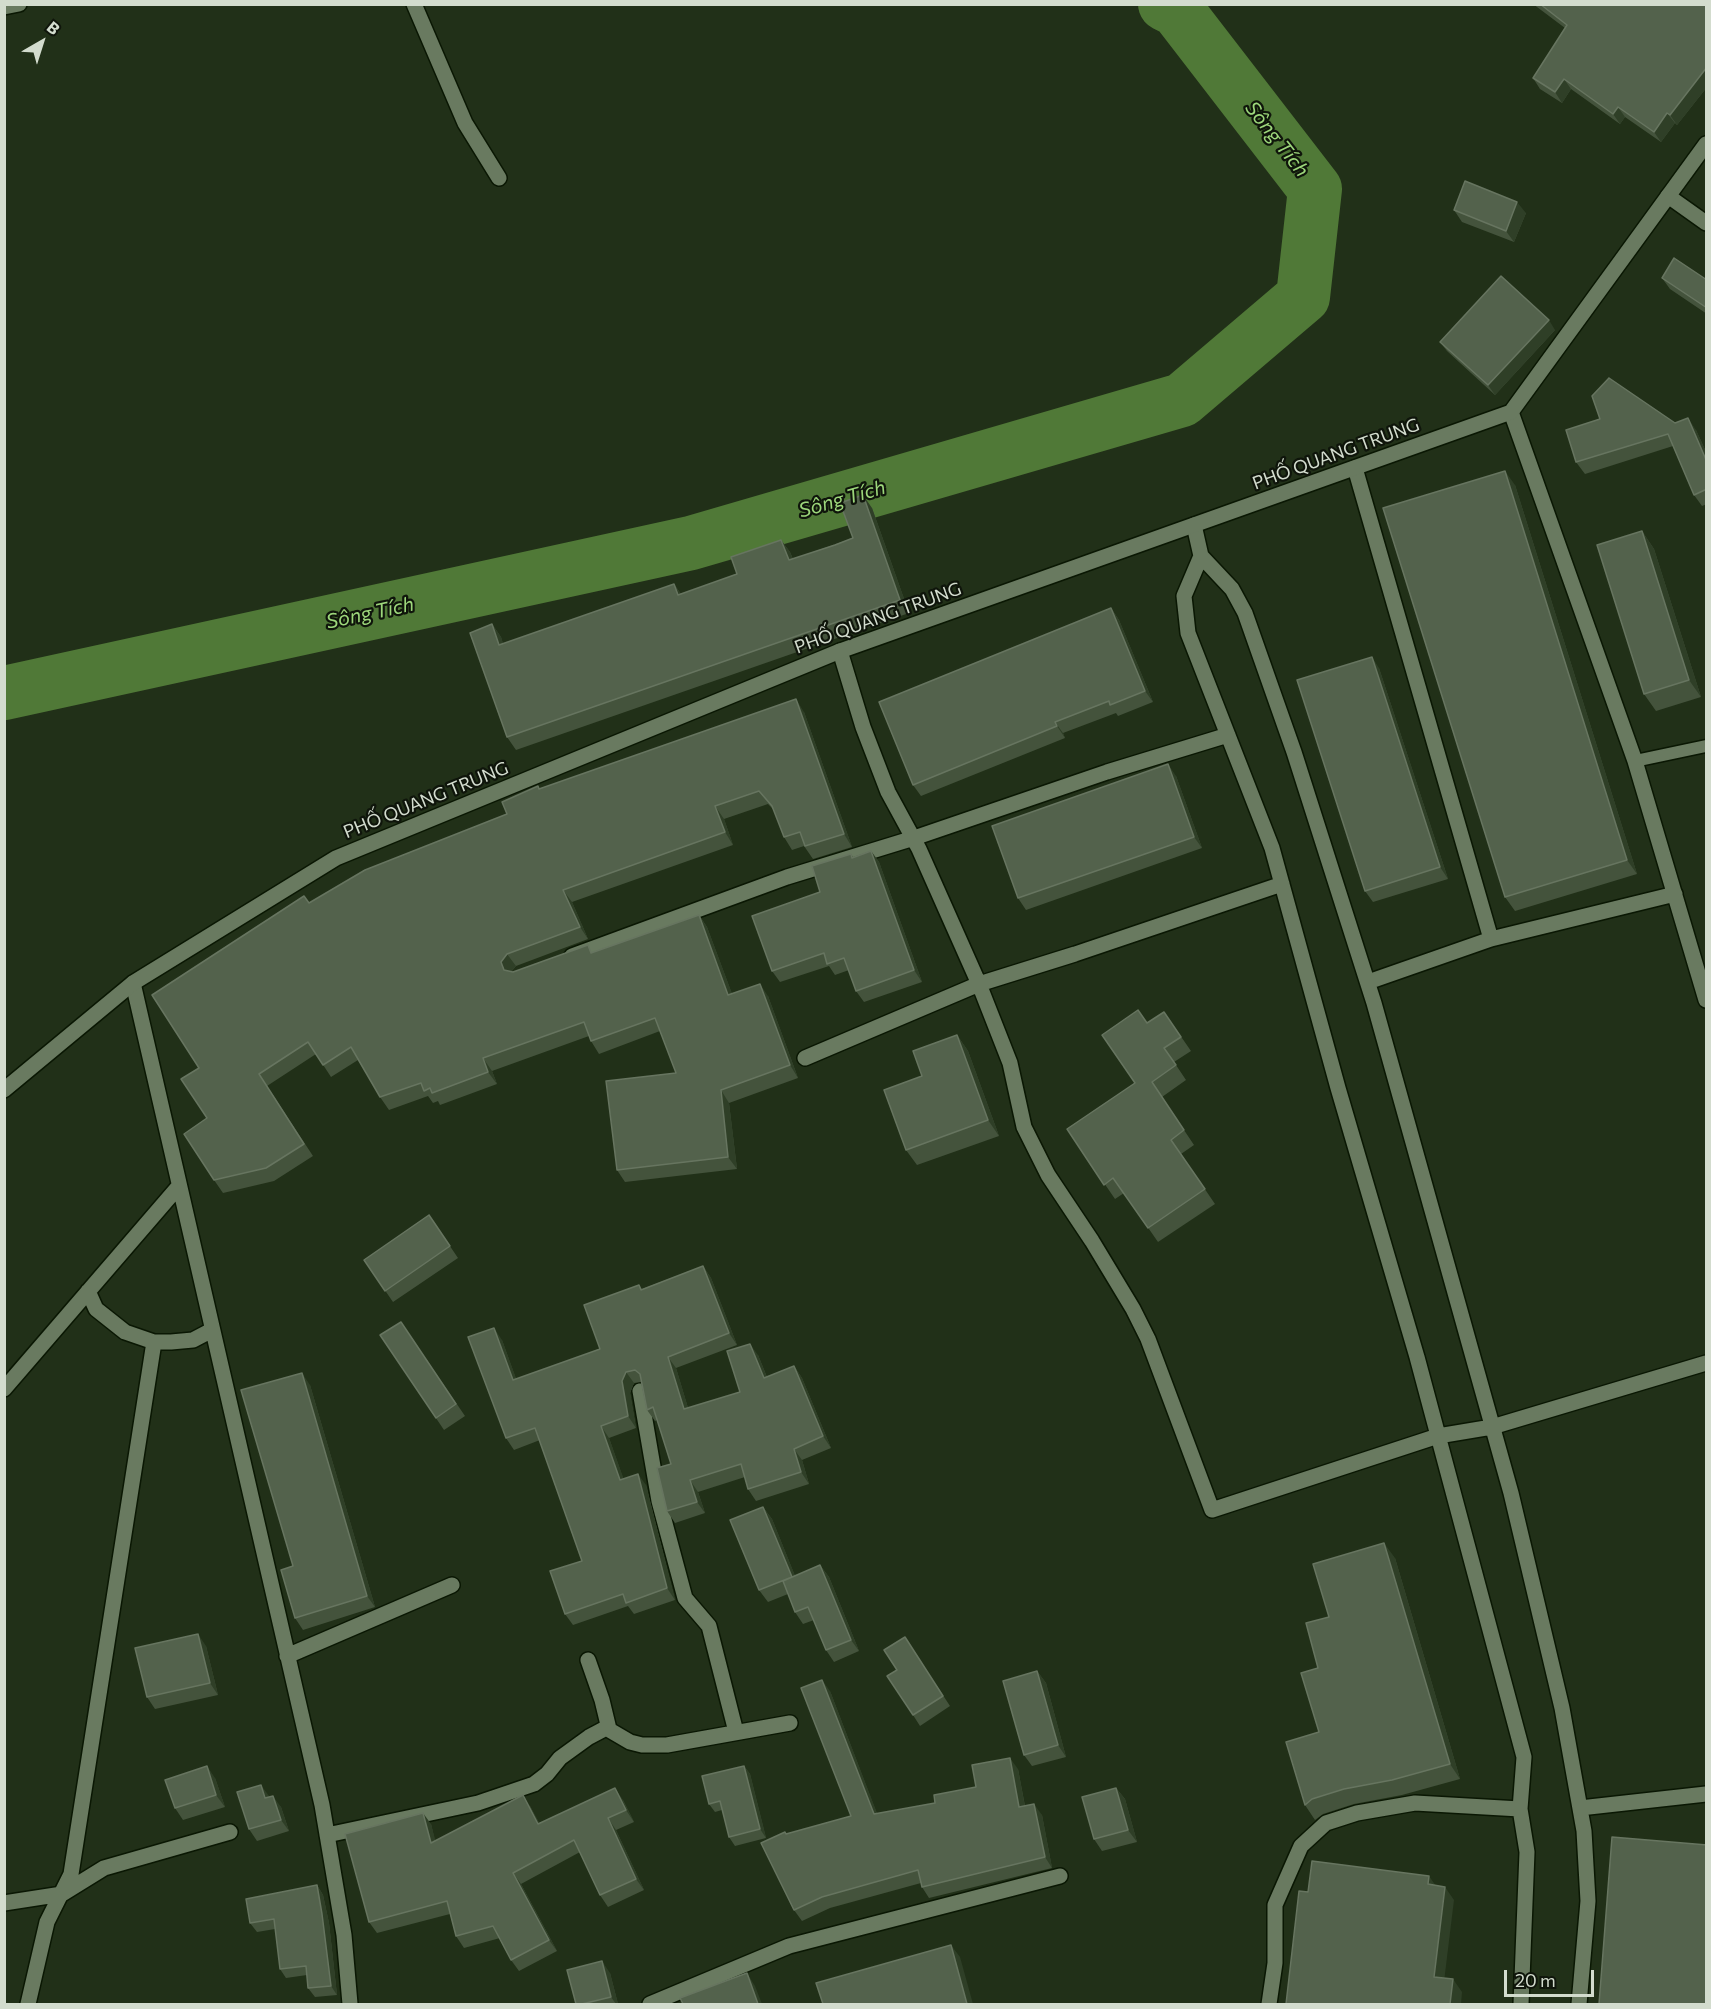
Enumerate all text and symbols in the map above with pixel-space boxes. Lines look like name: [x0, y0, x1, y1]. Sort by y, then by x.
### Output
north arrow: [12, 12, 72, 72]
text: B: [44, 17, 64, 38]
water label: Sông Tích: [1240, 96, 1314, 182]
street label: PHỐ QUANG TRUNG: [1250, 414, 1422, 494]
water label: Sông Tích: [796, 475, 888, 523]
street label: PHỐ QUANG TRUNG: [792, 578, 964, 658]
water label: Sông Tích: [324, 592, 416, 634]
street label: PHỐ QUANG TRUNG: [340, 757, 512, 843]
scale bar: [1507, 1958, 1597, 1996]
text: 20 m: [1515, 1969, 1556, 1991]

